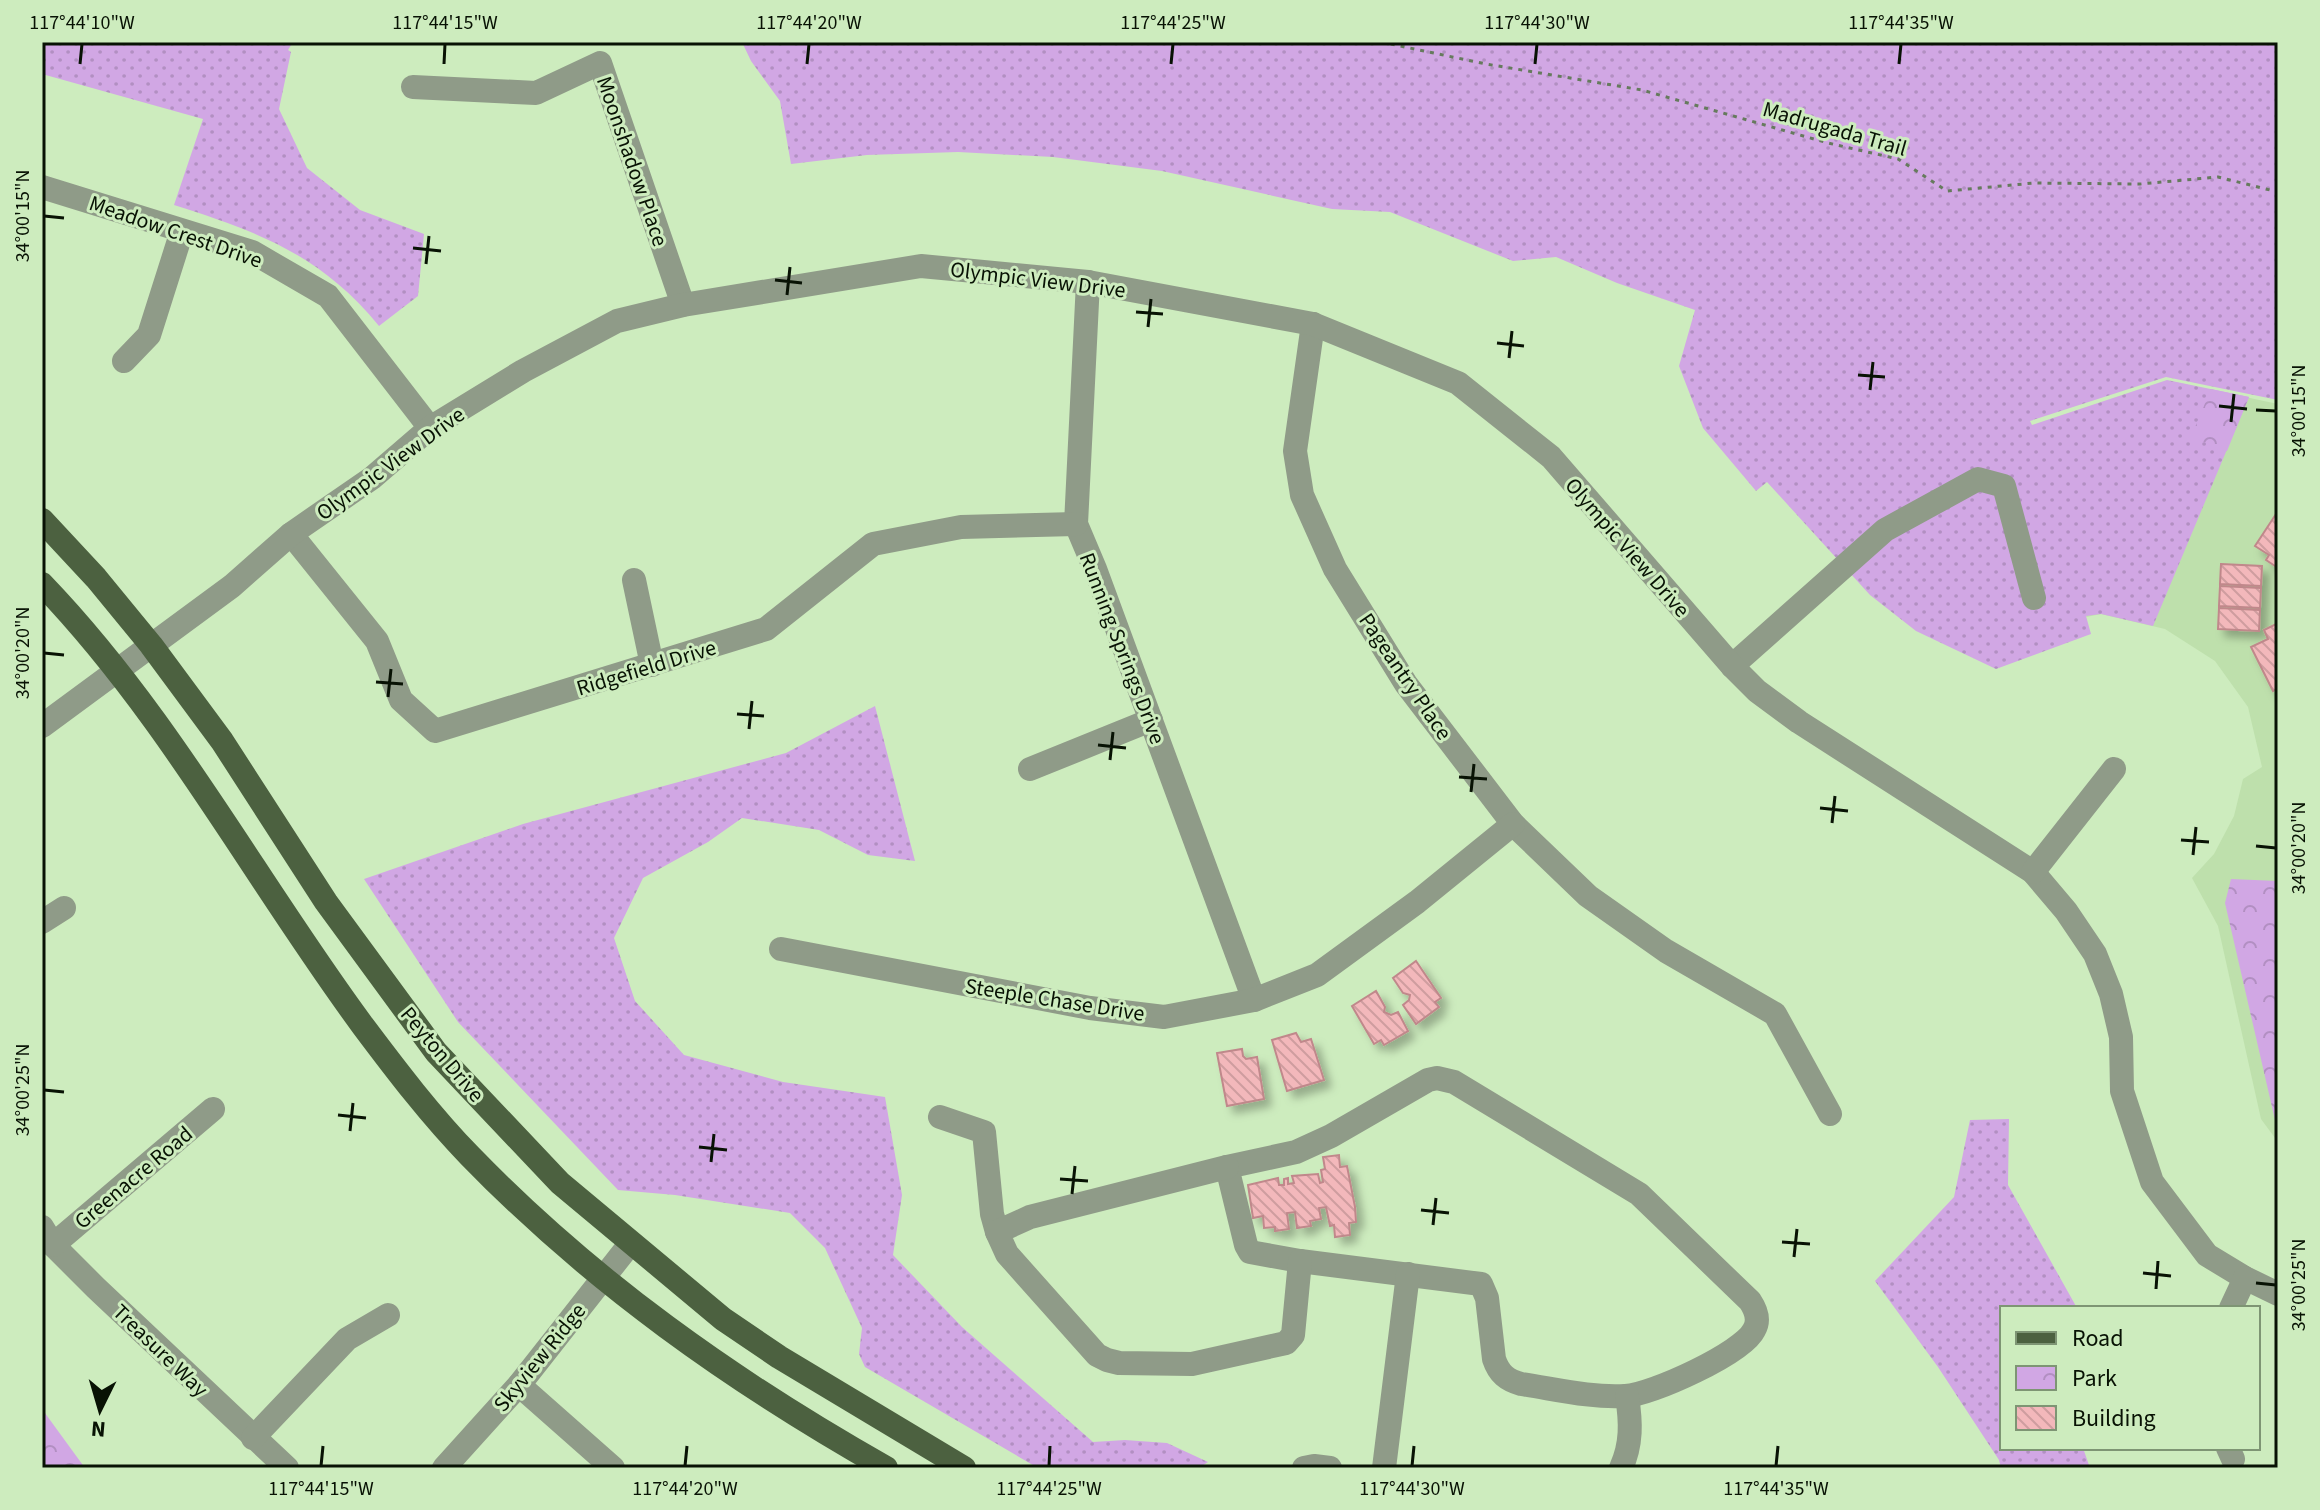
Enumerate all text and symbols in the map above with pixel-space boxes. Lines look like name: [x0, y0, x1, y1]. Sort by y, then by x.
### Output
text: 117°44'10"W: [29, 9, 135, 37]
text: 117°44'15"W: [392, 9, 498, 37]
text: 117°44'20"W: [756, 9, 862, 37]
text: 117°44'25"W: [1120, 9, 1226, 37]
text: 117°44'30"W: [1484, 9, 1590, 37]
text: 117°44'35"W: [1848, 9, 1954, 37]
street label: Moonshadow Place: [588, 72, 676, 251]
street label: Madrugada Trail: [1759, 93, 1910, 165]
text: 34°00'15"N: [9, 170, 37, 262]
street label: Meadow Crest Drive: [85, 187, 267, 277]
street label: Olympic View Drive: [948, 253, 1127, 307]
text: 34°00'15"N: [2285, 365, 2313, 457]
street label: Olympic View Drive: [310, 399, 471, 529]
street label: Olympic View Drive: [1557, 471, 1697, 625]
street label: Running Springs Drive: [1071, 548, 1173, 749]
text: 34°00'20"N: [9, 607, 37, 699]
street label: Pageantry Place: [1351, 607, 1460, 747]
street label: Ridgefield Drive: [573, 632, 720, 704]
text: 34°00'20"N: [2285, 802, 2313, 894]
street label: Steeple Chase Drive: [963, 970, 1147, 1030]
street label: Peyton Drive: [393, 1000, 492, 1110]
text: 34°00'25"N: [9, 1044, 37, 1136]
street label: Greenacre Road: [67, 1119, 200, 1237]
text: 34°00'25"N: [2285, 1239, 2313, 1331]
street label: Skyview Ridge: [486, 1296, 594, 1419]
street label: Treasure Way: [105, 1297, 216, 1405]
legend: [2000, 1306, 2260, 1450]
text: Road: [2072, 1321, 2124, 1356]
text: Park: [2072, 1361, 2117, 1396]
north arrow: [60, 1370, 140, 1450]
text: Building: [2072, 1401, 2156, 1436]
text: N: [90, 1412, 107, 1446]
text: 117°44'15"W: [268, 1475, 374, 1503]
text: 117°44'20"W: [632, 1475, 738, 1503]
text: 117°44'25"W: [996, 1475, 1102, 1503]
text: 117°44'30"W: [1359, 1475, 1465, 1503]
text: 117°44'35"W: [1723, 1475, 1829, 1503]

